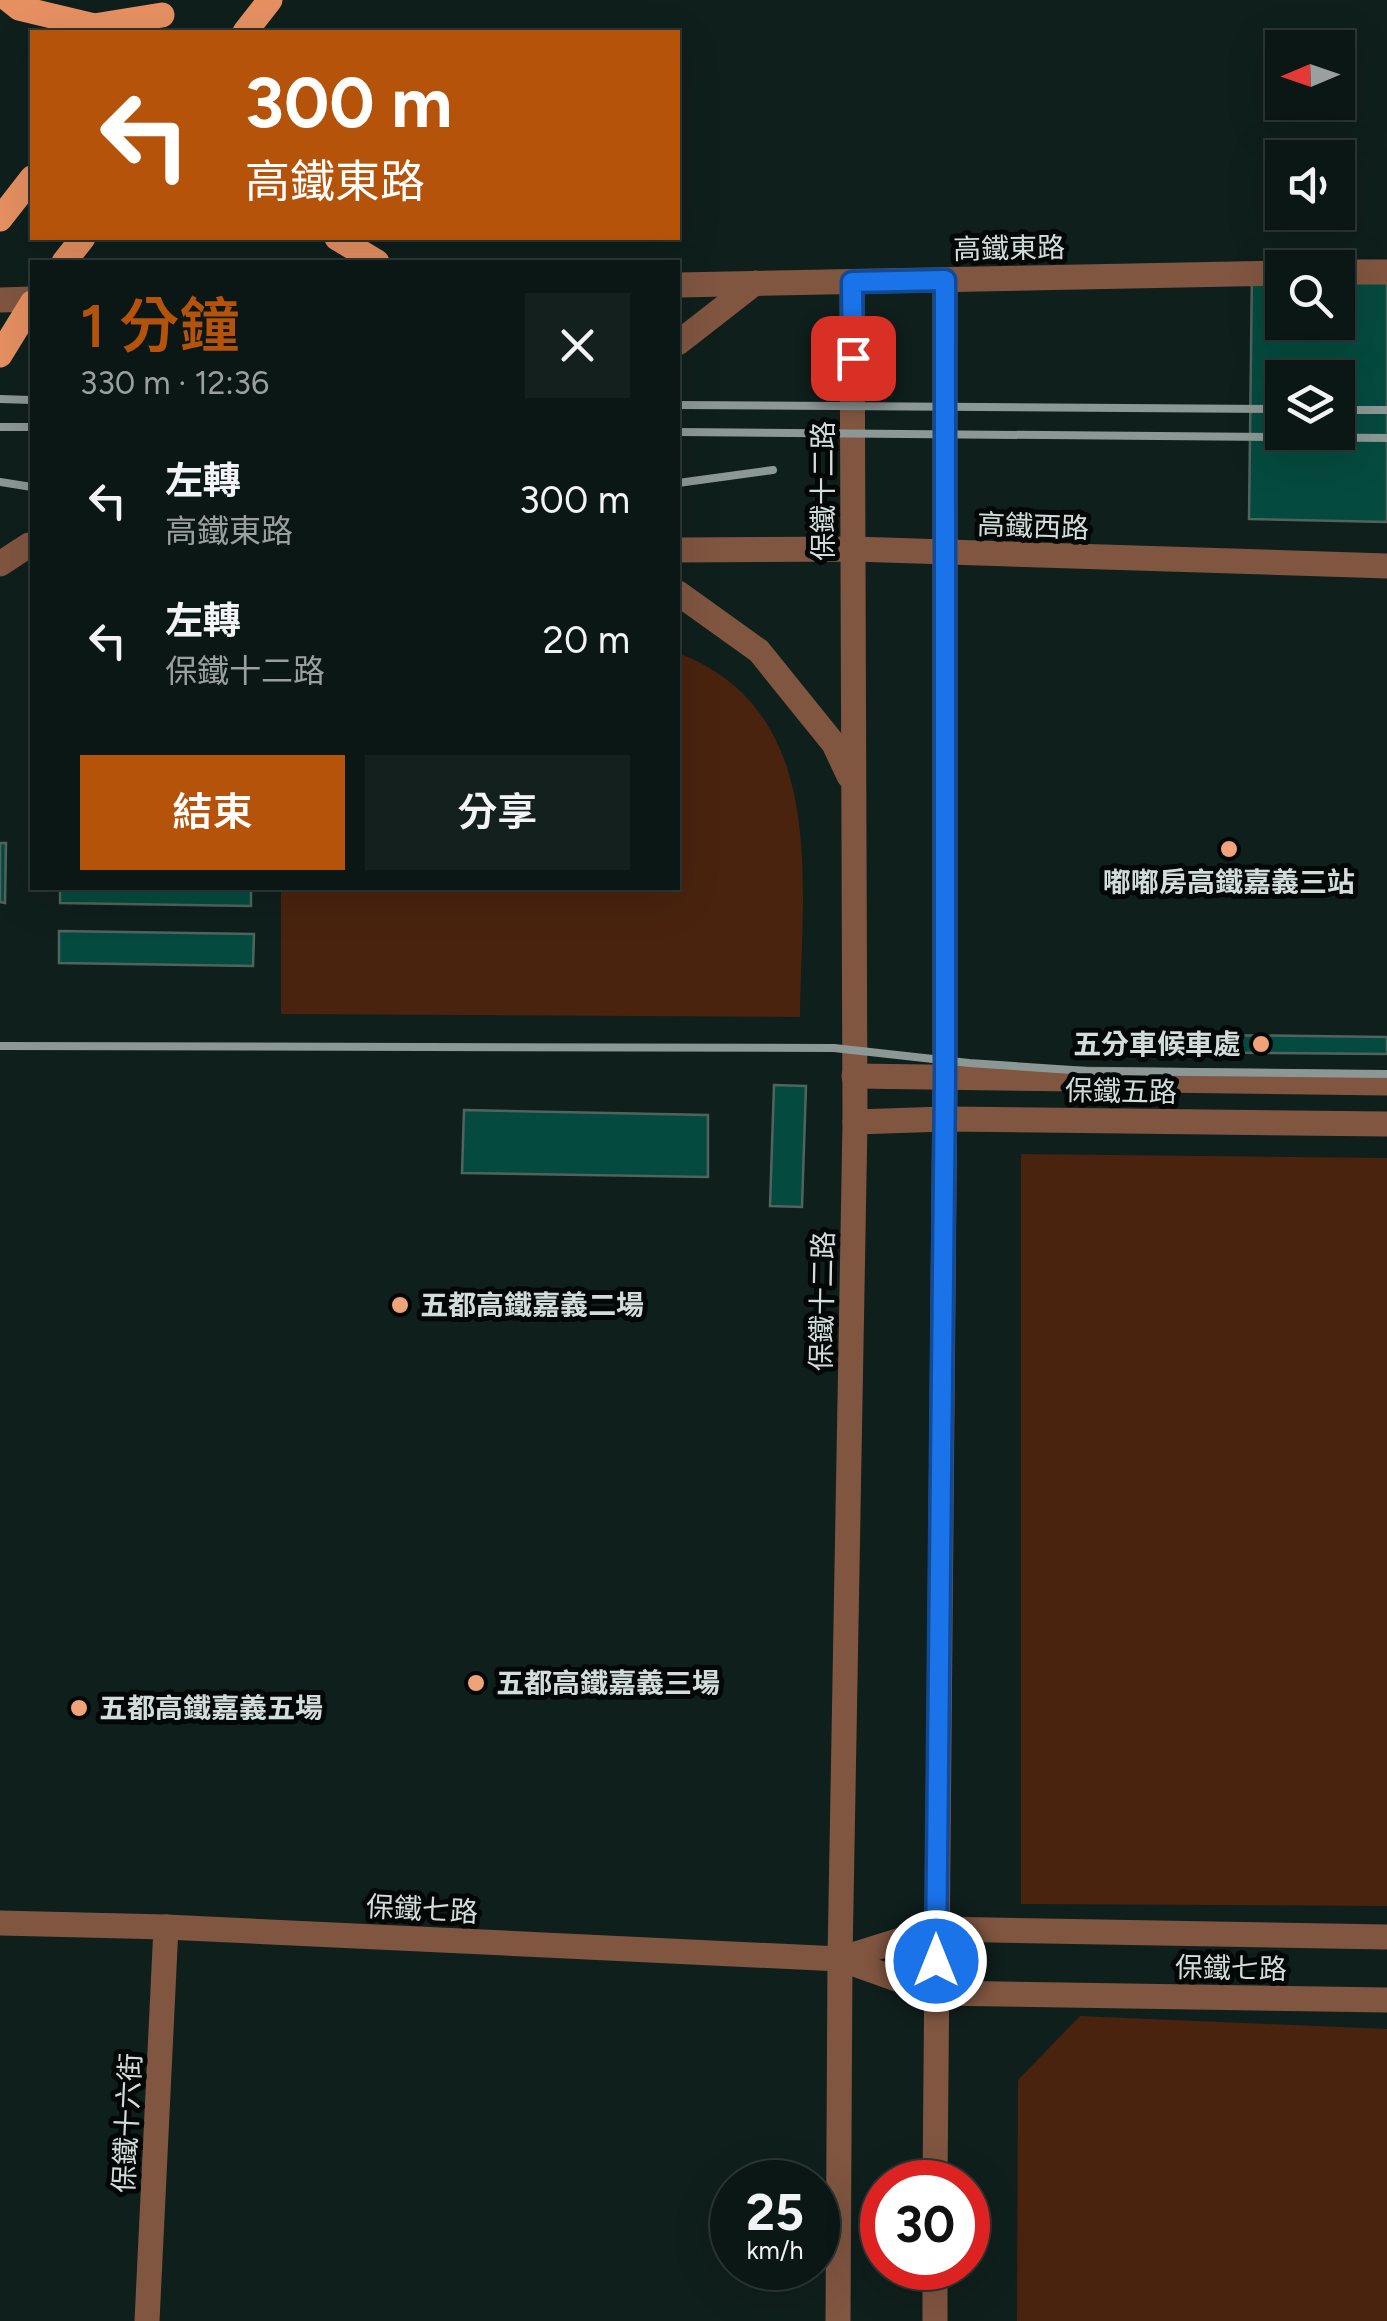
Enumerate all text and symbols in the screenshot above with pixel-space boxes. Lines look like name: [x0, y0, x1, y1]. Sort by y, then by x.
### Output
north arrow: [1265, 30, 1355, 120]
map controls: [1265, 30, 1355, 450]
text: 300 m: [245, 60, 452, 145]
icon: left: [80, 70, 210, 200]
button: sound: [1265, 140, 1355, 230]
text: 高鐵東路: [245, 154, 425, 208]
street label: 高鐵東路: [953, 230, 1065, 266]
button: search: [1265, 250, 1355, 340]
text: 1 分鐘: [80, 290, 240, 362]
button: close: [525, 293, 630, 398]
pin: [811, 316, 896, 401]
icon: arrive: [826, 331, 881, 386]
button: layers: [1265, 360, 1355, 450]
text: 330 m · 12:36: [80, 364, 269, 402]
street label: 保鐵十二路: [806, 421, 840, 561]
text: 左轉: [165, 458, 241, 504]
icon: left: [80, 473, 135, 528]
text: 300 m: [519, 477, 630, 523]
street label: 高鐵西路: [976, 507, 1090, 545]
text: 高鐵東路: [165, 512, 293, 550]
text: 左轉: [165, 598, 241, 644]
icon: left: [80, 613, 135, 668]
text: 20 m: [543, 617, 630, 663]
text: 保鐵十二路: [165, 652, 325, 690]
button: 結束: [80, 755, 345, 870]
button: 分享: [365, 755, 630, 870]
marker: 嘟嘟房高鐵嘉義三站: [1218, 838, 1240, 860]
place label: 嘟嘟房高鐵嘉義三站: [1103, 865, 1355, 899]
place label: 五分車候車處: [1073, 1027, 1241, 1061]
marker: 五分車候車處: [1250, 1033, 1272, 1055]
street label: 保鐵五路: [1065, 1073, 1177, 1109]
street label: 保鐵十二路: [804, 1231, 840, 1371]
place label: 五都高鐵嘉義二場: [420, 1288, 644, 1322]
marker: 五都高鐵嘉義二場: [389, 1294, 411, 1316]
place label: 五都高鐵嘉義三場: [496, 1666, 720, 1700]
marker: 五都高鐵嘉義三場: [465, 1672, 487, 1694]
place label: 五都高鐵嘉義五場: [99, 1691, 323, 1725]
marker: 五都高鐵嘉義五場: [68, 1697, 90, 1719]
street label: 保鐵七路: [365, 1889, 479, 1929]
position arrow: [884, 1909, 988, 2013]
street label: 保鐵七路: [1175, 1950, 1287, 1986]
street label: 保鐵十六街: [106, 2052, 148, 2194]
speed limit sign: 30: [860, 2160, 990, 2290]
text: 25: [746, 2182, 804, 2243]
text: km/h: [746, 2235, 804, 2265]

